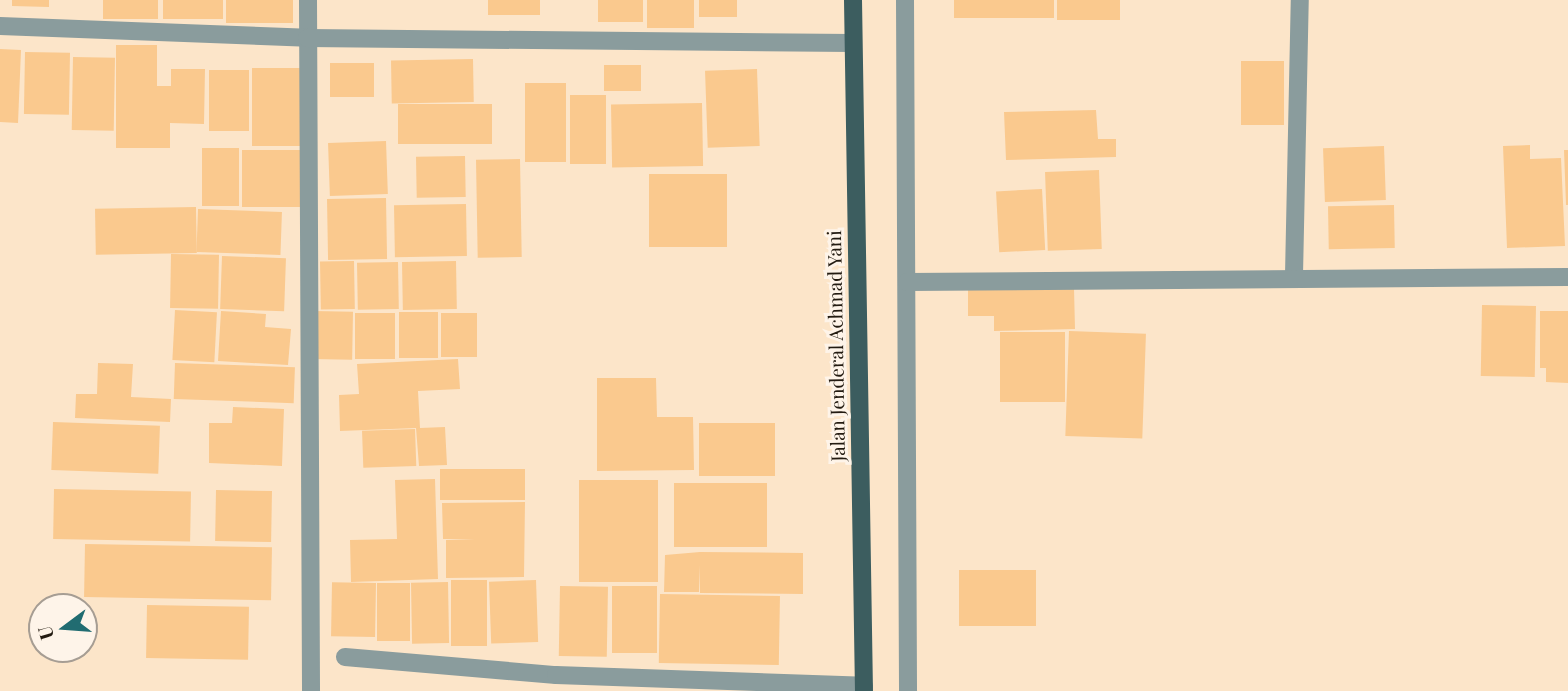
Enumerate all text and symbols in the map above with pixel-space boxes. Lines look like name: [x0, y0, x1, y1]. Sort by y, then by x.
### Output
street label: Jalan Jenderal Achmad Yani: [823, 230, 849, 462]
north arrow: [28, 593, 98, 663]
text: U: [30, 623, 59, 643]

